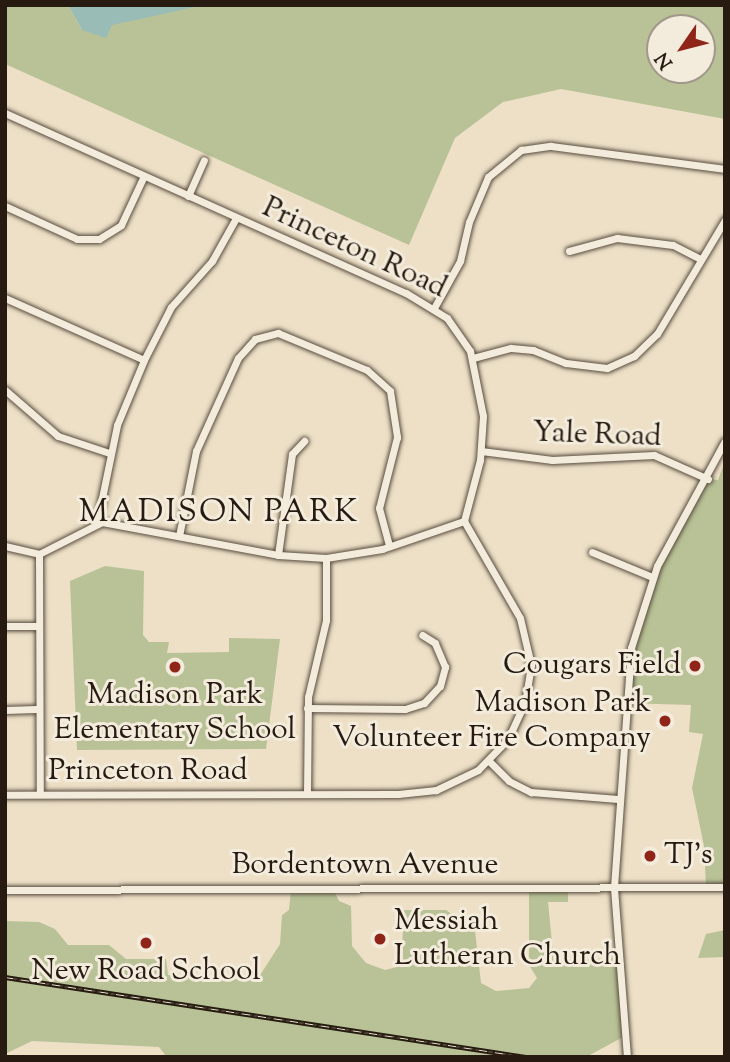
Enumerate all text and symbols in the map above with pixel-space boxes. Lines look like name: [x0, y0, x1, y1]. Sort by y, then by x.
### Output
north arrow: [646, 14, 716, 84]
text: N: [650, 46, 680, 74]
street label: Princeton Road: [256, 191, 452, 307]
street label: Yale Road: [532, 416, 662, 456]
district label: MADISON PARK: [80, 494, 358, 532]
place label: Cougars Field: [503, 648, 681, 684]
marker: Cougars Field: [687, 658, 703, 674]
marker: Madison Park Elementary School: [167, 659, 183, 675]
place label: Madison Park Elementary School: [54, 678, 296, 748]
place label: Madison Park Volunteer Fire Company: [332, 686, 651, 756]
marker: Madison Park Volunteer Fire Company: [657, 713, 673, 729]
street label: Princeton Road: [48, 754, 248, 790]
place label: TJ's: [664, 838, 713, 874]
street label: Bordentown Avenue: [231, 848, 499, 884]
marker: TJ's: [642, 848, 658, 864]
place label: Messiah Lutheran Church: [394, 904, 621, 974]
marker: Messiah Lutheran Church: [372, 931, 388, 947]
marker: New Road School: [138, 935, 154, 951]
place label: New Road School: [31, 954, 261, 990]

